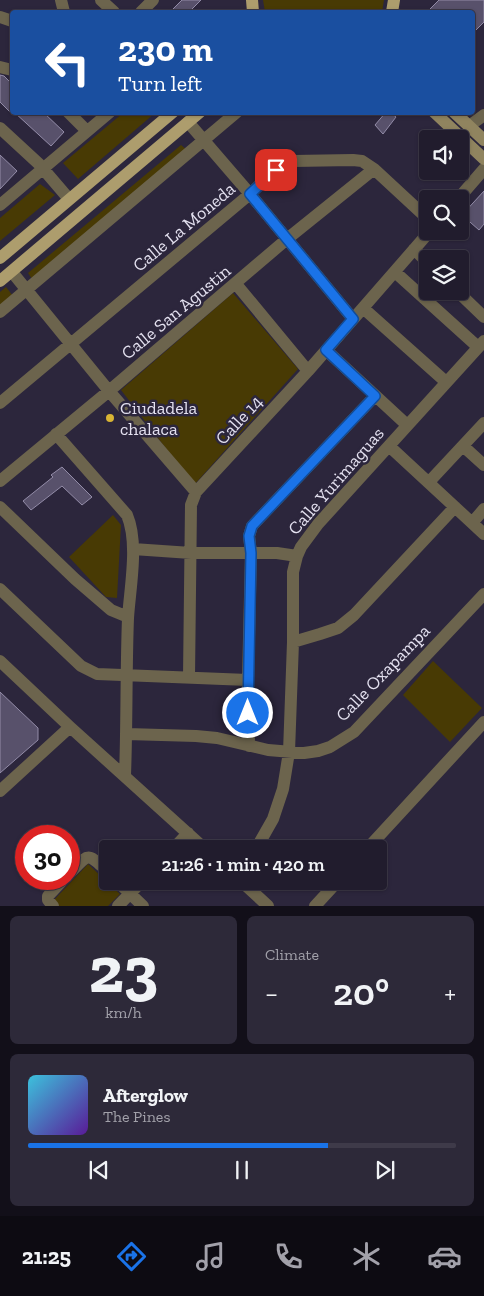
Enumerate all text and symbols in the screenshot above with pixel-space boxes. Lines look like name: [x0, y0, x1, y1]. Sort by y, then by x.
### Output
text: 230 m: [118, 28, 213, 70]
icon: left: [35, 30, 100, 95]
text: Turn left: [118, 70, 202, 97]
map controls: [419, 130, 469, 300]
button: sound: [419, 130, 469, 180]
pin: [255, 149, 297, 191]
icon: arrive: [262, 156, 290, 184]
street label: Calle La Moneda: [128, 178, 240, 276]
button: search: [419, 190, 469, 240]
button: layers: [419, 250, 469, 300]
street label: Calle San Agustin: [117, 259, 236, 364]
street label: Calle 14: [211, 391, 267, 449]
place label: Ciudadela chalaca: [120, 397, 197, 440]
marker: Ciudadela chalaca: [104, 412, 116, 424]
street label: Calle Yurimaguas: [283, 423, 389, 539]
street label: Calle Oxapampa: [331, 620, 435, 726]
position arrow: [221, 686, 273, 738]
speed limit sign: 30: [15, 825, 80, 890]
text: 21:26 · 1 min · 420 m: [162, 853, 324, 876]
text: 23: [89, 931, 158, 1009]
text: Climate: [265, 945, 319, 964]
text: 20°: [333, 969, 389, 1015]
text: −: [265, 977, 278, 1010]
text: +: [444, 977, 456, 1010]
text: km/h: [105, 1003, 142, 1022]
text: Afterglow: [103, 1084, 188, 1107]
text: The Pines: [103, 1107, 170, 1126]
icon: previous: [85, 1156, 113, 1184]
icon: pause: [228, 1156, 256, 1184]
icon: next: [371, 1156, 399, 1184]
icon: directions: [114, 1239, 149, 1274]
icon: music: [193, 1239, 228, 1274]
icon: phone: [271, 1239, 306, 1274]
icon: climate: [349, 1239, 384, 1274]
icon: car: [427, 1239, 462, 1274]
text: 21:25: [22, 1243, 71, 1270]

